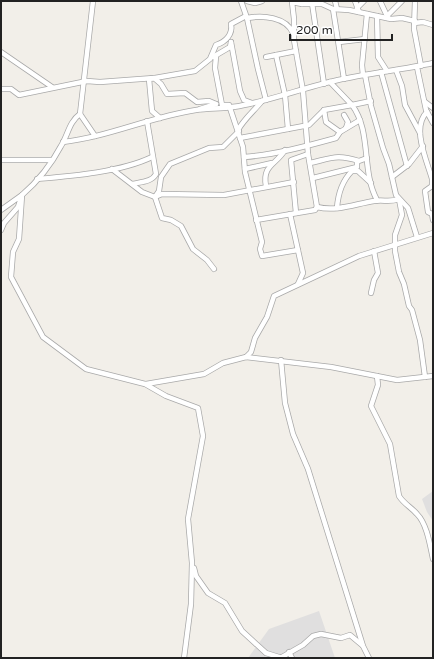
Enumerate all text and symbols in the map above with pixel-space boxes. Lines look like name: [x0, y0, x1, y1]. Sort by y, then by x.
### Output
scale bar: [290, 16, 392, 42]
text: 200 m: [296, 23, 333, 37]

